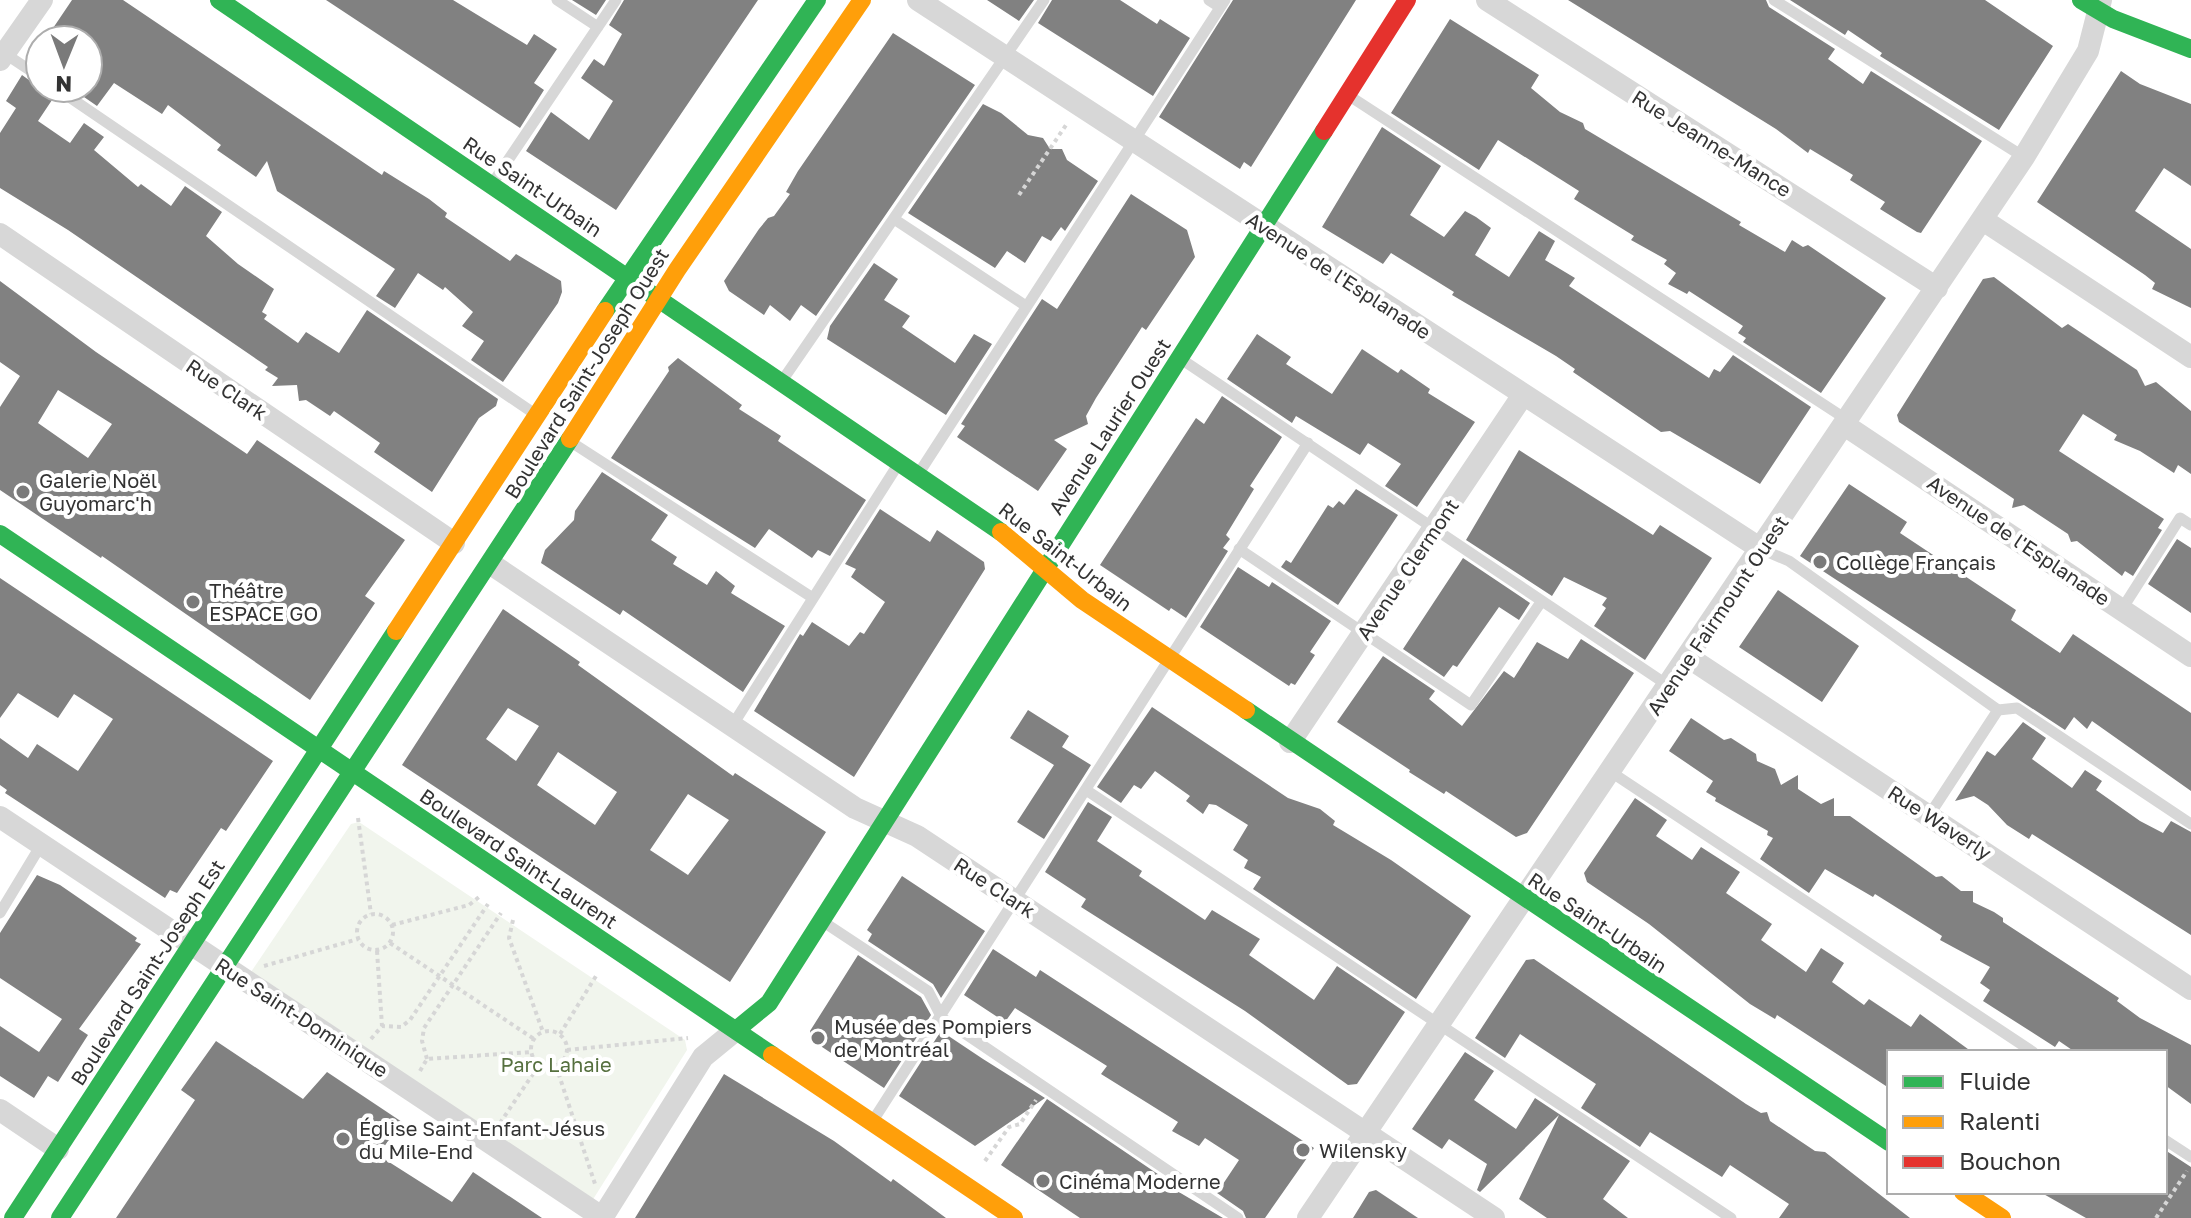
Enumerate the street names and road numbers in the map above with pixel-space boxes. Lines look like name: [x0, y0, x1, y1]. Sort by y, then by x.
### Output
street label: Rue Jeanne-Mance: [1628, 84, 1796, 202]
street label: Rue Saint-Urbain: [459, 131, 607, 241]
street label: Avenue de l'Esplanade: [1242, 206, 1436, 344]
street label: Boulevard Saint-Joseph Ouest: [499, 243, 673, 503]
street label: Avenue Laurier Ouest: [1043, 333, 1175, 519]
street label: Rue Clark: [182, 353, 272, 425]
street label: Avenue de l'Esplanade: [1923, 470, 2115, 610]
street label: Avenue Clermont: [1351, 494, 1463, 644]
street label: Rue Saint-Urbain: [995, 497, 1137, 615]
street label: Avenue Fairmount Ouest: [1641, 511, 1793, 719]
street label: Rue Waverly: [1884, 780, 1996, 864]
street label: Boulevard Saint-Laurent: [416, 783, 622, 933]
street label: Rue Clark: [950, 852, 1040, 922]
street label: Boulevard Saint-Joseph Est: [65, 855, 229, 1089]
street label: Rue Saint-Urbain: [1524, 867, 1672, 977]
street label: Rue Saint-Dominique: [211, 952, 393, 1082]

